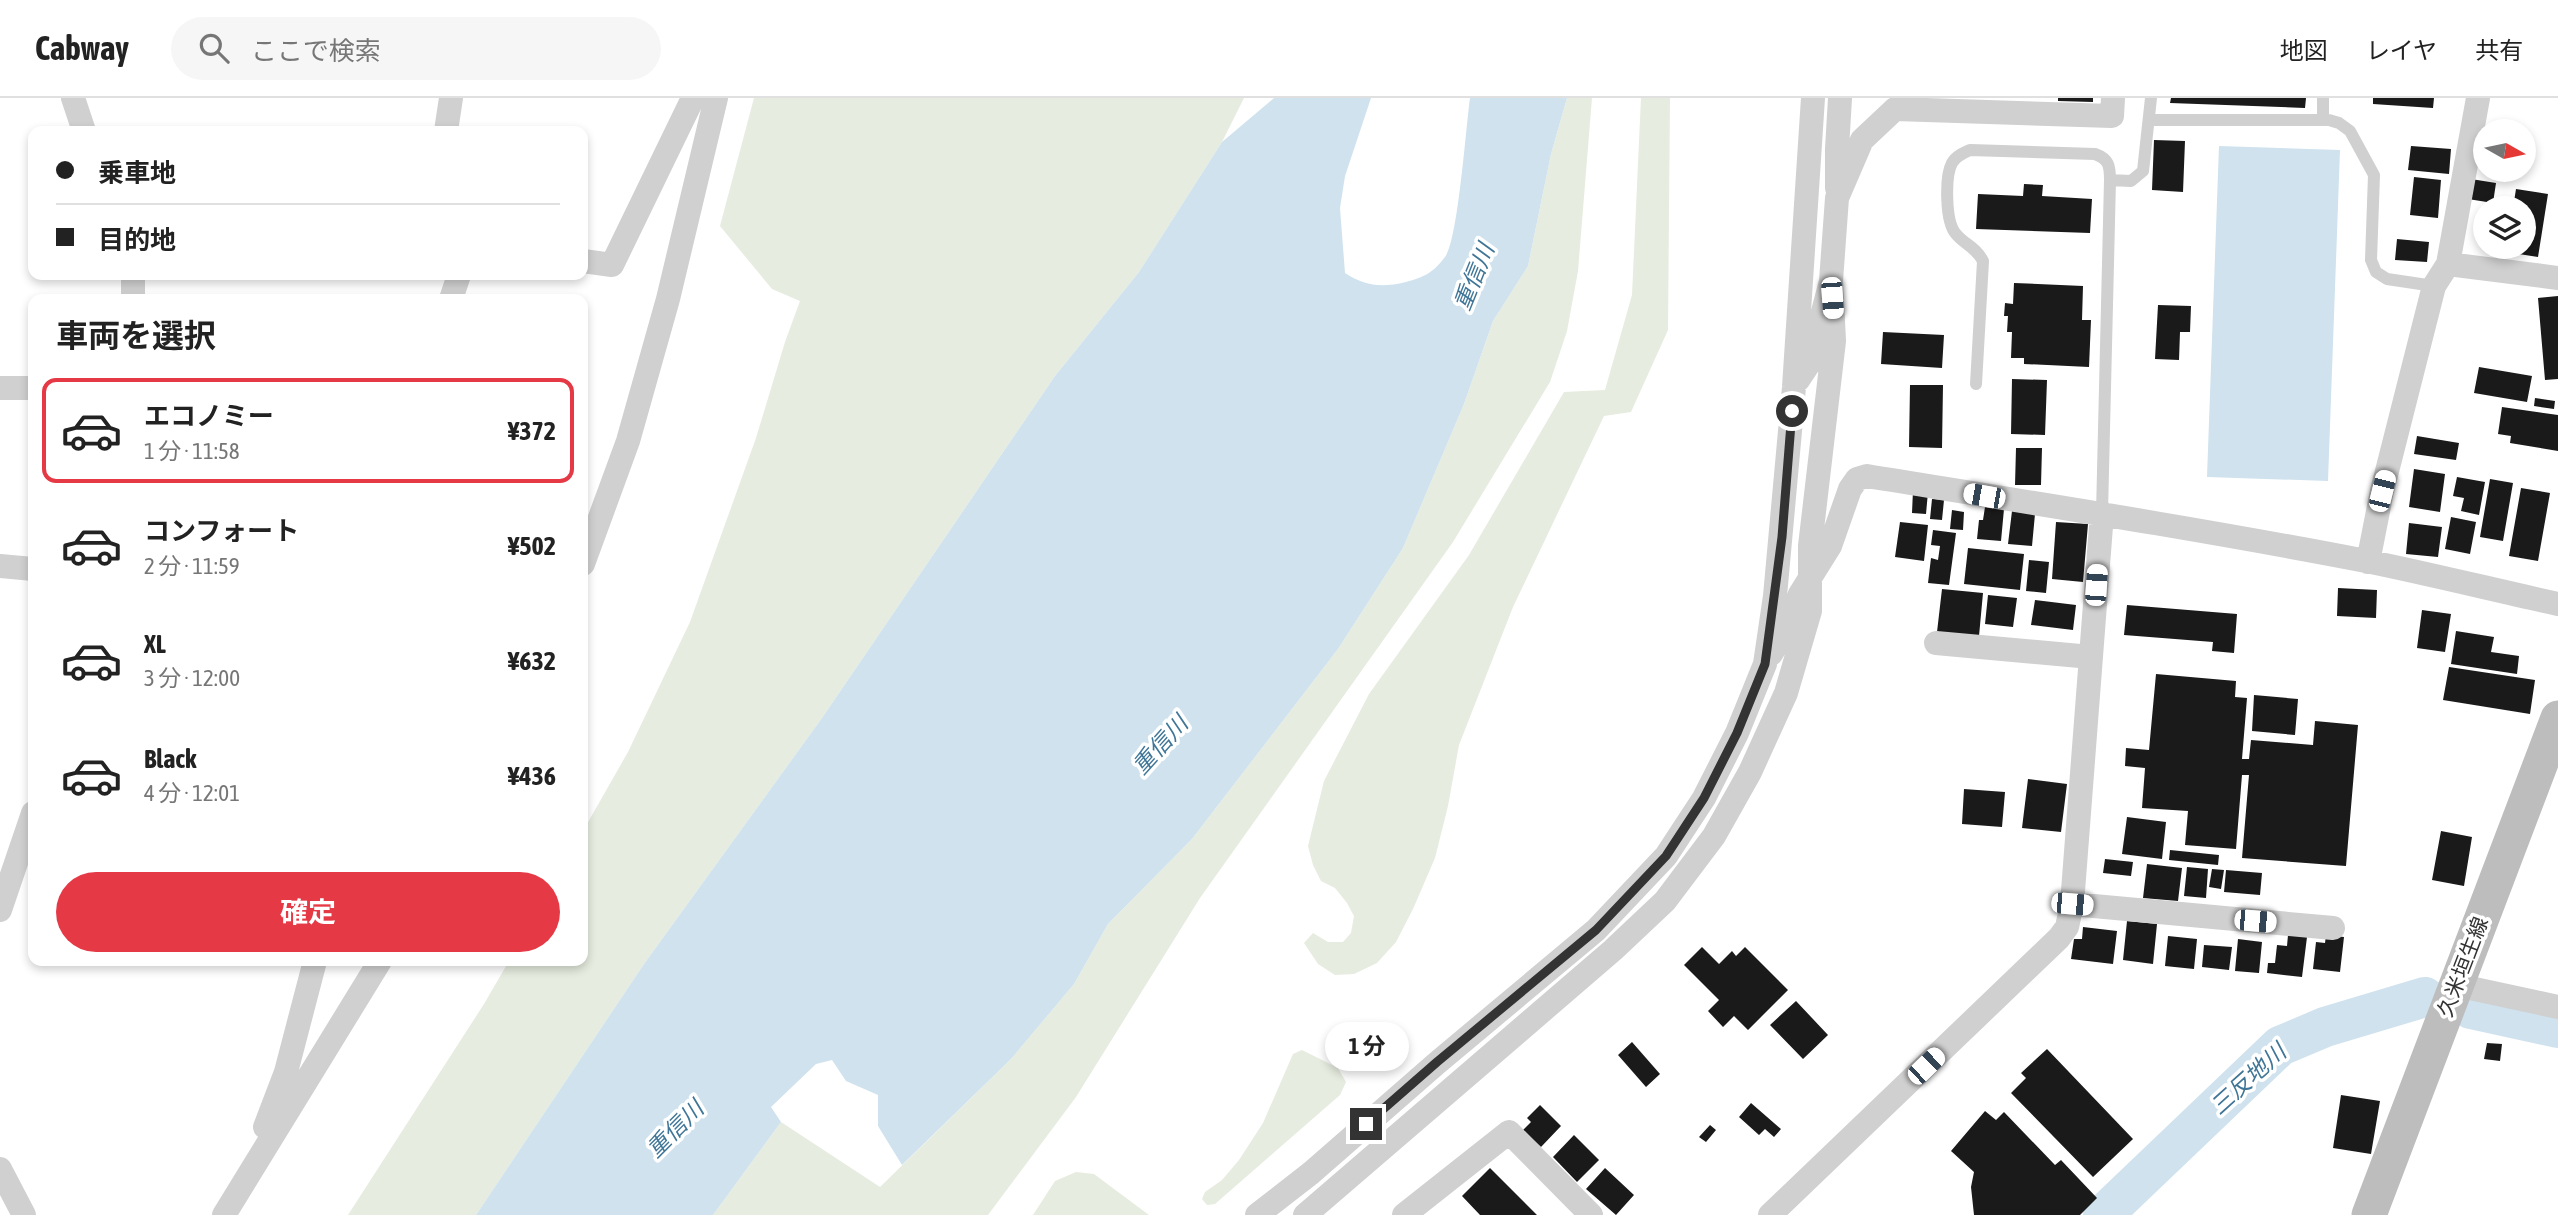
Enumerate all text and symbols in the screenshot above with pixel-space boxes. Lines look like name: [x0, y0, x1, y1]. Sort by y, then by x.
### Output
search box: [171, 17, 661, 80]
text: Cabway: [35, 29, 129, 67]
icon: search: [195, 29, 233, 67]
text: ここで検索: [251, 36, 381, 66]
text: 地図: [2280, 37, 2328, 64]
text: レイヤ: [2366, 37, 2437, 64]
text: 共有: [2475, 37, 2523, 64]
north arrow: [2473, 119, 2536, 182]
map controls: [2473, 119, 2536, 259]
text: 乗車地: [98, 158, 176, 188]
button: layers: [2473, 196, 2536, 259]
text: 目的地: [98, 225, 176, 255]
water label: 重信川: [1449, 237, 1500, 314]
car: [1821, 276, 1844, 320]
text: 車両を選択: [56, 317, 216, 354]
route start: [1776, 395, 1808, 427]
icon: car: [60, 399, 123, 462]
text: エコノミー: [144, 401, 274, 431]
text: ¥372: [508, 416, 556, 446]
text: 1 分 · 11:58: [144, 438, 240, 464]
car: [2367, 468, 2398, 514]
car: [1962, 482, 2007, 510]
icon: car: [60, 514, 123, 577]
text: コンフォート: [144, 516, 299, 546]
text: ¥502: [508, 531, 556, 561]
text: 2 分 · 11:59: [144, 553, 240, 579]
car: [2085, 563, 2108, 607]
icon: car: [60, 629, 123, 692]
text: XL: [144, 629, 166, 659]
text: ¥632: [508, 646, 556, 676]
text: 3 分 · 12:00: [144, 665, 240, 691]
water label: 重信川: [1127, 708, 1195, 779]
icon: car: [60, 744, 123, 807]
text: Black: [144, 744, 196, 774]
text: ¥436: [508, 761, 556, 791]
text: 4 分 · 12:01: [144, 780, 240, 806]
button: 確定: [56, 872, 560, 952]
car: [2051, 892, 2094, 916]
car: [2234, 909, 2277, 933]
street label: 久米垣生線: [2432, 913, 2492, 1020]
callout: 1 分: [1324, 1023, 1408, 1072]
text: 1 分: [1349, 1033, 1385, 1059]
water label: 三反地川: [2205, 1037, 2293, 1119]
car: [1904, 1044, 1949, 1088]
water label: 重信川: [641, 1093, 711, 1163]
route end: [1350, 1108, 1382, 1140]

